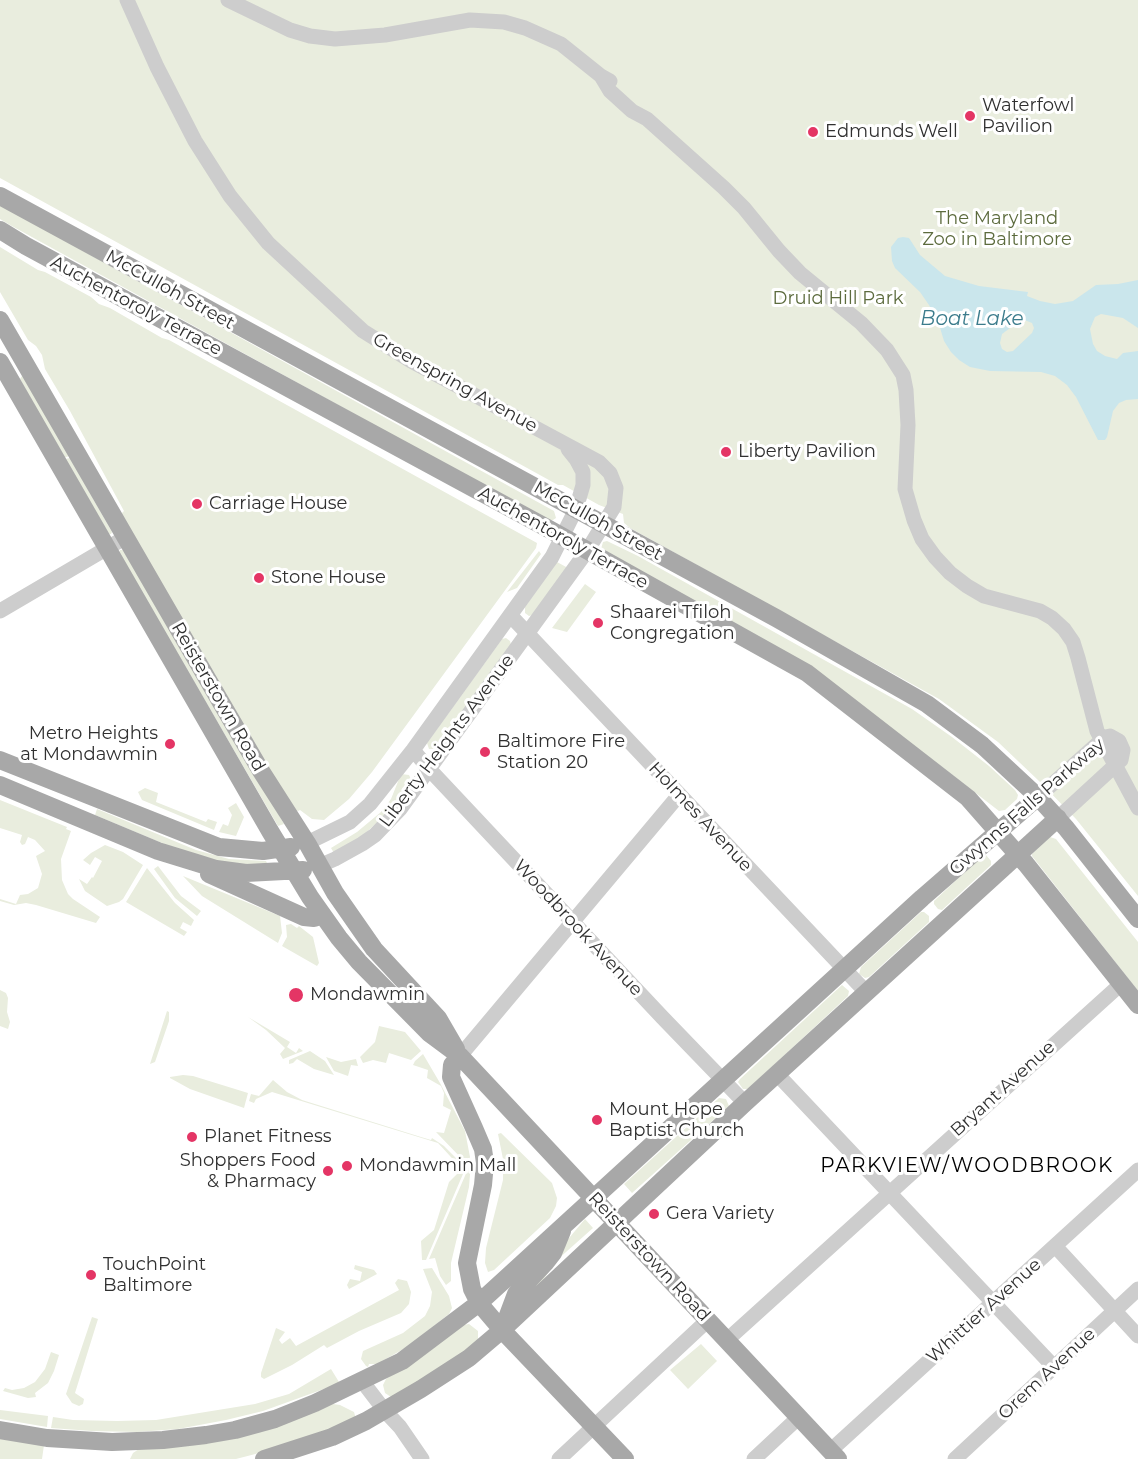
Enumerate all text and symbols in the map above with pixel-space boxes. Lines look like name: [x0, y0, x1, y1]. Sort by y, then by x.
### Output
place label: Waterfowl Pavilion: [982, 95, 1074, 138]
marker: Waterfowl Pavilion: [963, 109, 977, 123]
place label: Edmunds Well: [825, 121, 958, 143]
marker: Edmunds Well: [806, 125, 820, 139]
park label: The Maryland Zoo in Baltimore: [922, 208, 1072, 250]
street label: McCulloh Street: [102, 246, 238, 334]
street label: Auchentoroly Terrace: [47, 252, 225, 360]
park label: Druid Hill Park: [773, 288, 903, 310]
water label: Boat Lake: [920, 307, 1024, 331]
street label: Greenspring Avenue: [369, 329, 541, 437]
place label: Liberty Pavilion: [738, 441, 876, 463]
marker: Liberty Pavilion: [719, 445, 733, 459]
street label: McCulloh Street: [530, 477, 666, 565]
street label: Auchentoroly Terrace: [474, 482, 652, 594]
place label: Carriage House: [209, 493, 347, 515]
marker: Carriage House: [190, 497, 204, 511]
place label: Stone House: [271, 567, 386, 589]
marker: Stone House: [252, 571, 266, 585]
place label: Shaarei Tfiloh Congregation: [610, 602, 735, 644]
marker: Shaarei Tfiloh Congregation: [591, 616, 605, 630]
street label: Reisterstown Road: [166, 618, 270, 776]
street label: Liberty Heights Avenue: [375, 650, 519, 832]
place label: Metro Heights at Mondawmin: [20, 723, 158, 766]
place label: Baltimore Fire Station 20: [497, 731, 625, 774]
street label: Gwynns Falls Parkway: [945, 734, 1109, 880]
marker: Metro Heights at Mondawmin: [163, 737, 177, 751]
marker: Baltimore Fire Station 20: [478, 745, 492, 759]
street label: Holmes Avenue: [644, 758, 756, 876]
street label: Woodbrook Avenue: [509, 855, 647, 1001]
place label: Mondawmin: [310, 984, 425, 1006]
marker: Mondawmin: [287, 986, 305, 1004]
street label: Bryant Avenue: [946, 1037, 1060, 1141]
place label: Mount Hope Baptist Church: [609, 1099, 745, 1142]
marker: Mount Hope Baptist Church: [590, 1113, 604, 1127]
place label: Planet Fitness: [204, 1126, 331, 1148]
marker: Planet Fitness: [185, 1130, 199, 1144]
place label: Shoppers Food & Pharmacy: [180, 1150, 316, 1192]
district label: PARKVIEW/WOODBROOK: [820, 1154, 1114, 1178]
place label: Mondawmin Mall: [359, 1155, 516, 1177]
marker: Mondawmin Mall: [340, 1159, 354, 1173]
marker: Shoppers Food & Pharmacy: [321, 1164, 335, 1178]
street label: Reisterstown Road: [583, 1188, 715, 1326]
place label: Gera Variety: [666, 1203, 774, 1225]
marker: Gera Variety: [647, 1207, 661, 1221]
place label: TouchPoint Baltimore: [103, 1254, 206, 1296]
street label: Whittier Avenue: [922, 1254, 1046, 1368]
marker: TouchPoint Baltimore: [84, 1268, 98, 1282]
street label: Orem Avenue: [994, 1324, 1100, 1424]

